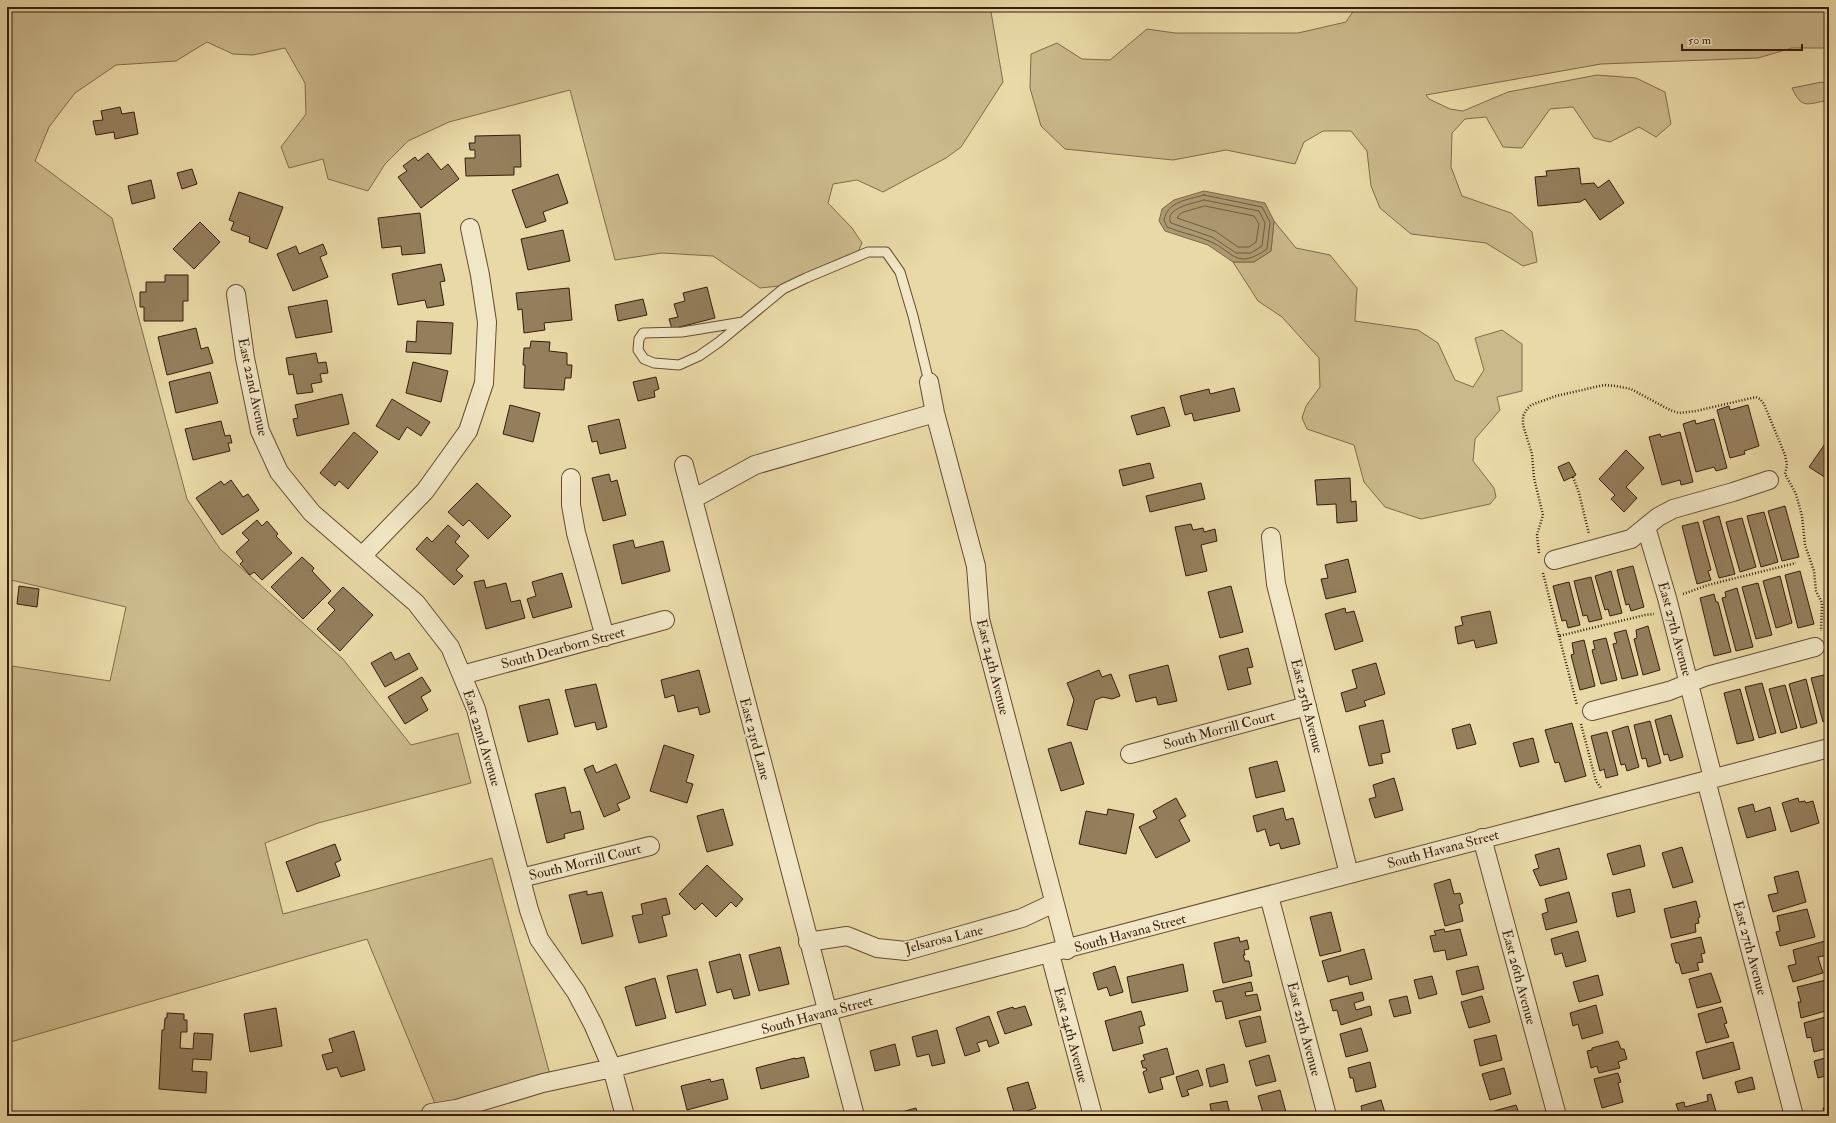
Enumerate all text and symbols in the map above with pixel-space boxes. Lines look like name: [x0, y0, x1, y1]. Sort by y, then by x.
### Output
scale bar: [1682, 26, 1802, 52]
text: 50 m: [1688, 33, 1712, 48]
street label: East 22nd Avenue: [234, 336, 272, 438]
street label: East 27th Avenue: [1654, 580, 1696, 678]
street label: East 24th Avenue: [973, 617, 1013, 717]
street label: South Dearborn Street: [499, 623, 627, 673]
street label: East 25th Avenue: [1287, 657, 1327, 755]
street label: East 22nd Avenue: [459, 688, 505, 788]
street label: East 23rd Lane: [736, 696, 774, 782]
street label: South Morrill Court: [1161, 707, 1277, 753]
street label: South Havana Street: [1385, 826, 1501, 872]
street label: South Morrill Court: [527, 840, 643, 884]
street label: East 27th Avenue: [1729, 899, 1771, 997]
street label: South Havana Street: [1072, 910, 1188, 956]
street label: Jelsarosa Lane: [902, 921, 985, 957]
street label: East 26th Avenue: [1498, 928, 1540, 1026]
street label: East 25th Avenue: [1283, 980, 1325, 1078]
street label: East 24th Avenue: [1050, 985, 1092, 1085]
street label: South Havana Street: [759, 992, 875, 1038]

